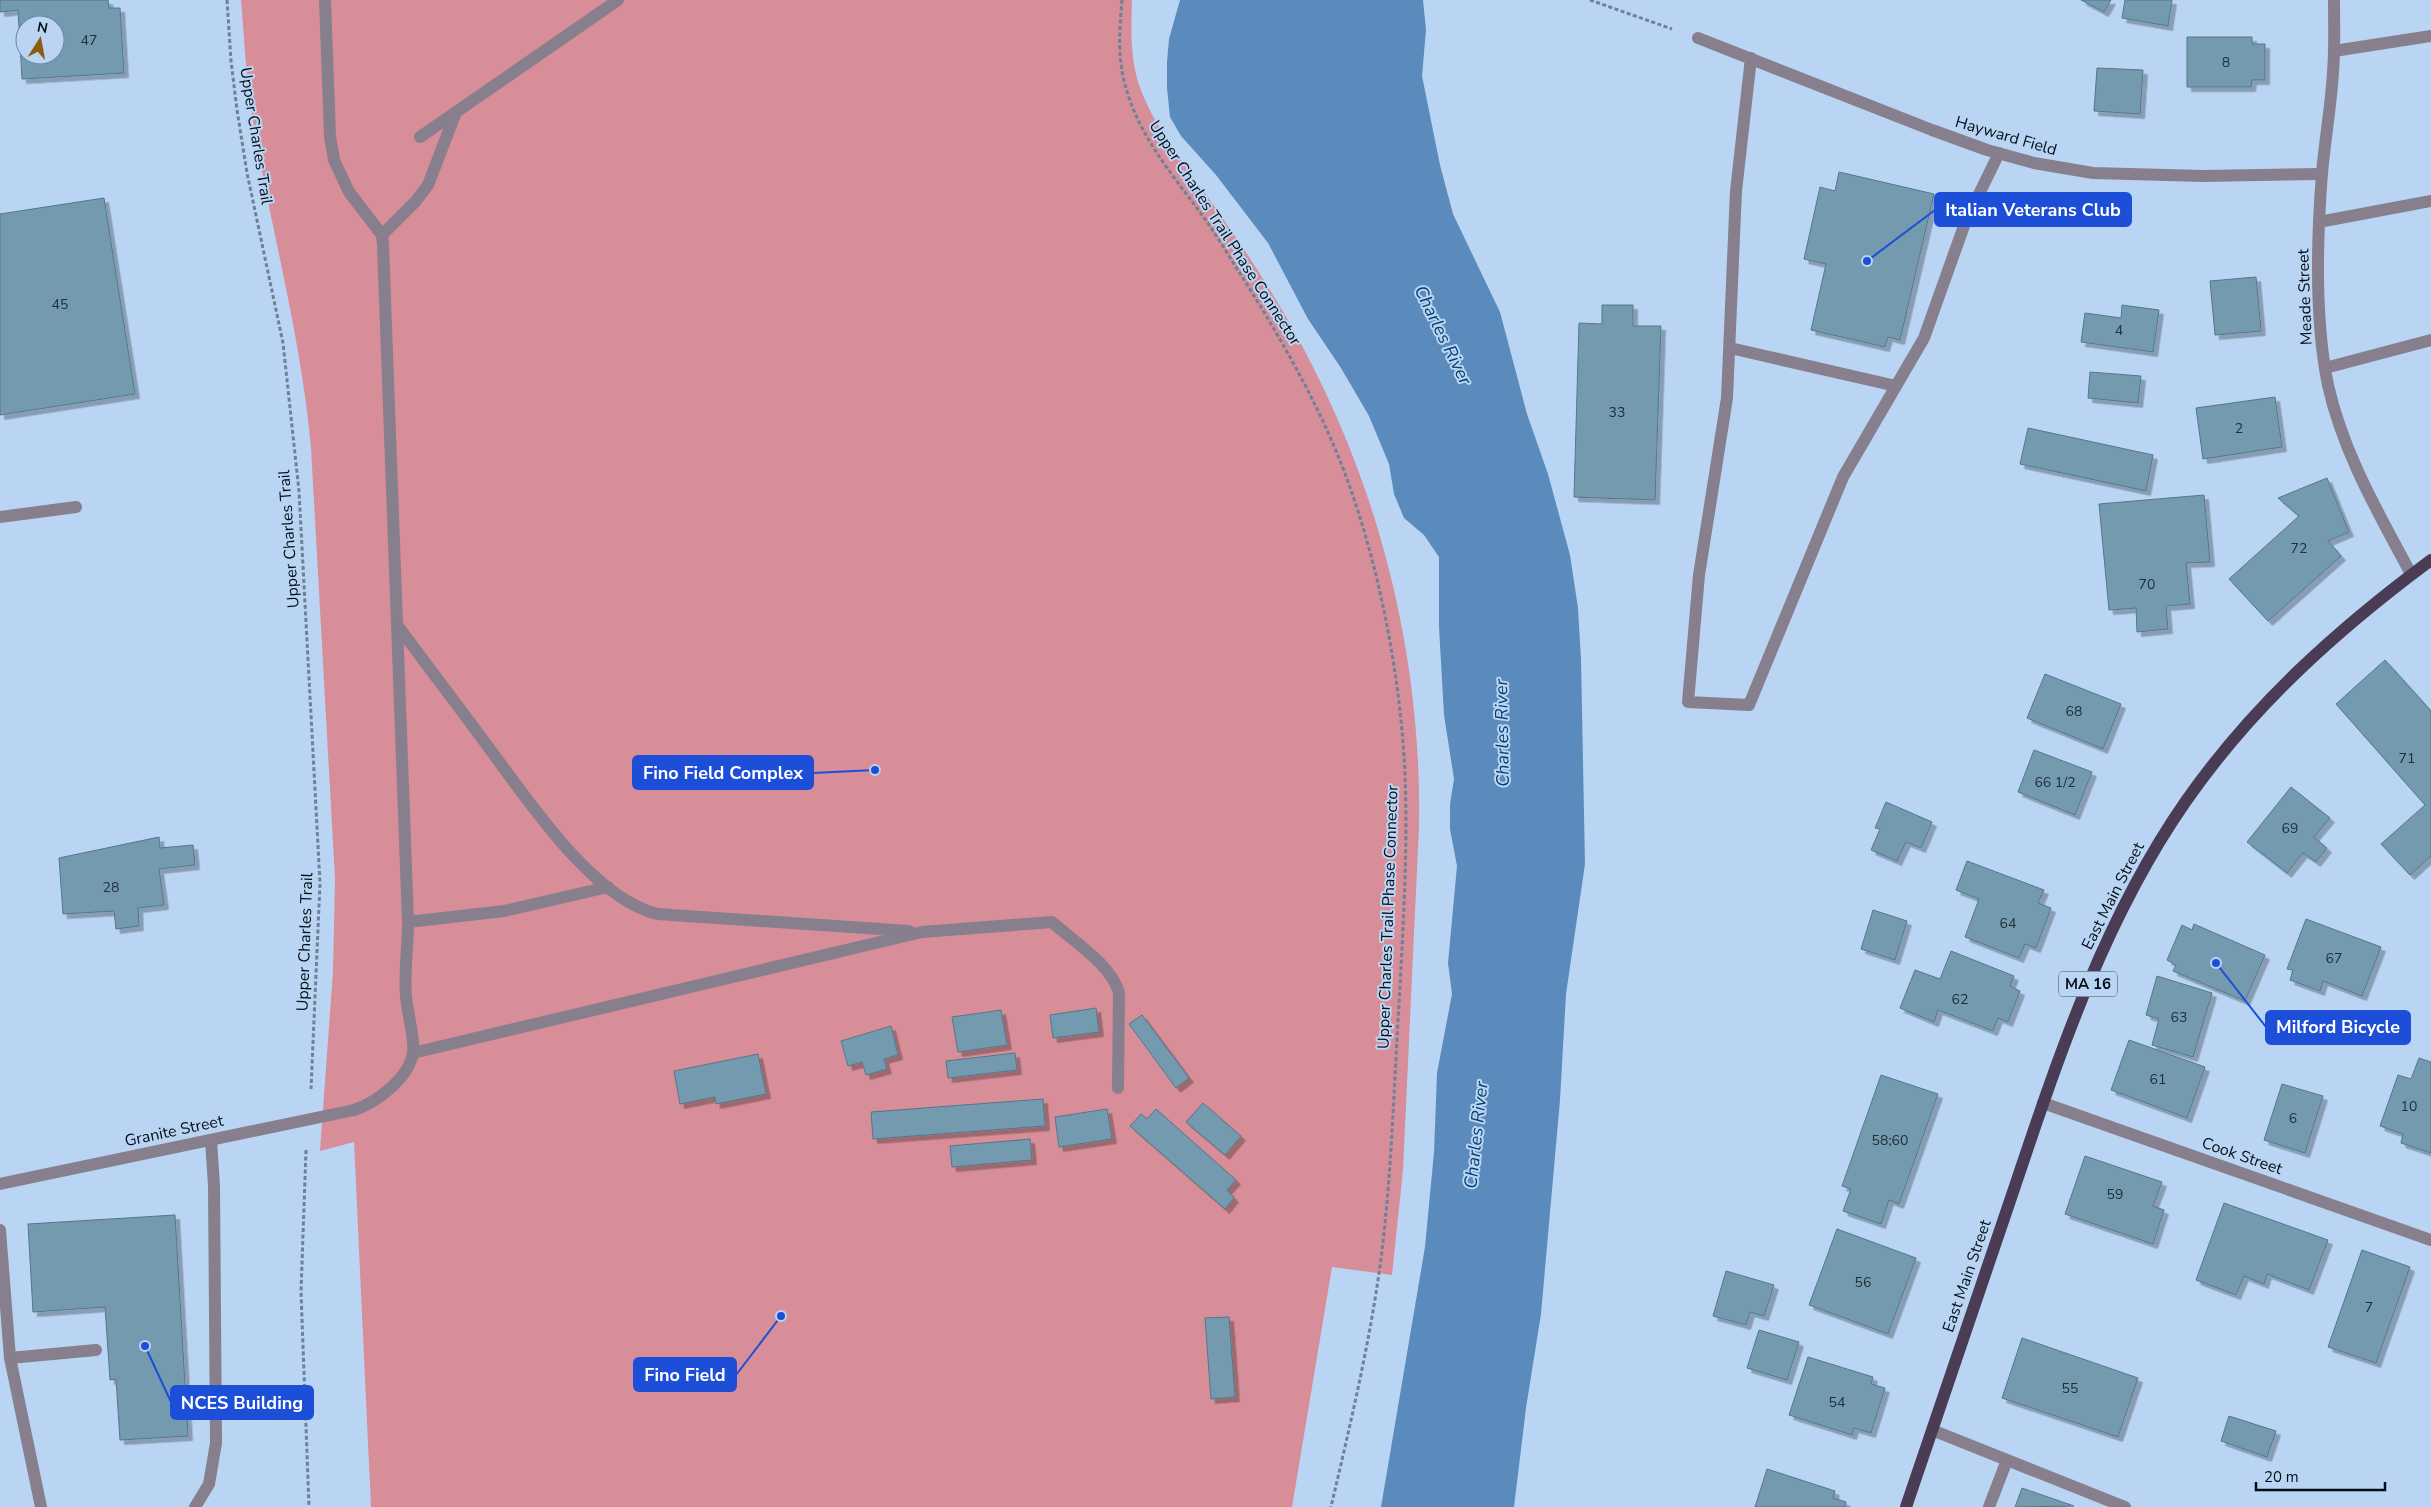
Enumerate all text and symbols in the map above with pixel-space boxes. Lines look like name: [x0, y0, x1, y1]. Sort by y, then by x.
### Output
north arrow: [15, 15, 65, 65]
text: N: [35, 17, 49, 38]
house number: 47: [81, 31, 97, 50]
house number: 8: [2222, 53, 2230, 72]
street label: Upper Charles Trail: [234, 66, 278, 206]
street label: Hayward Field: [1953, 111, 2059, 161]
street label: Upper Charles Trail Phase Connector: [1144, 116, 1306, 350]
callout: Italian Veterans Club: [1935, 193, 2131, 226]
text: Italian Veterans Club: [1945, 198, 2121, 222]
street label: Meade Street: [2292, 248, 2318, 345]
water label: Charles River: [1409, 281, 1478, 389]
house number: 45: [52, 295, 68, 314]
house number: 4: [2115, 321, 2123, 340]
house number: 33: [1609, 403, 1625, 422]
house number: 2: [2235, 419, 2243, 438]
street label: Upper Charles Trail: [273, 469, 305, 609]
house number: 72: [2291, 539, 2307, 558]
house number: 70: [2139, 575, 2155, 594]
water label: Charles River: [1489, 678, 1515, 787]
house number: 68: [2066, 702, 2082, 721]
house number: 71: [2399, 749, 2415, 768]
callout: Fino Field Complex: [633, 756, 813, 789]
text: Fino Field Complex: [643, 761, 803, 785]
house number: 66 1/2: [2034, 773, 2076, 792]
street label: Upper Charles Trail Phase Connector: [1372, 784, 1404, 1049]
house number: 69: [2282, 819, 2298, 838]
street label: East Main Street: [2076, 838, 2150, 953]
street label: Upper Charles Trail: [292, 872, 318, 1012]
house number: 28: [103, 878, 119, 897]
house number: 64: [2000, 914, 2016, 933]
house number: 67: [2326, 949, 2342, 968]
road number: MA 16: [2059, 972, 2117, 996]
house number: 62: [1952, 990, 1968, 1009]
house number: 63: [2171, 1008, 2187, 1027]
callout: Milford Bicycle: [2266, 1011, 2410, 1044]
text: Milford Bicycle: [2276, 1015, 2400, 1039]
house number: 61: [2150, 1070, 2166, 1089]
water label: Charles River: [1458, 1080, 1494, 1190]
house number: 10: [2401, 1097, 2417, 1116]
house number: 6: [2289, 1109, 2297, 1128]
street label: Granite Street: [123, 1110, 226, 1152]
house number: 58;60: [1872, 1131, 1908, 1150]
street label: Cook Street: [2199, 1132, 2286, 1180]
house number: 59: [2107, 1185, 2123, 1204]
street label: East Main Street: [1937, 1216, 1997, 1335]
house number: 56: [1855, 1273, 1871, 1292]
house number: 7: [2365, 1298, 2373, 1317]
callout: Fino Field: [634, 1358, 736, 1391]
text: Fino Field: [644, 1363, 726, 1387]
house number: 55: [2062, 1379, 2078, 1398]
callout: NCES Building: [171, 1386, 313, 1419]
text: NCES Building: [181, 1391, 303, 1415]
house number: 54: [1829, 1393, 1845, 1412]
scale bar: [2256, 1460, 2385, 1492]
text: 20 m: [2264, 1467, 2299, 1487]

